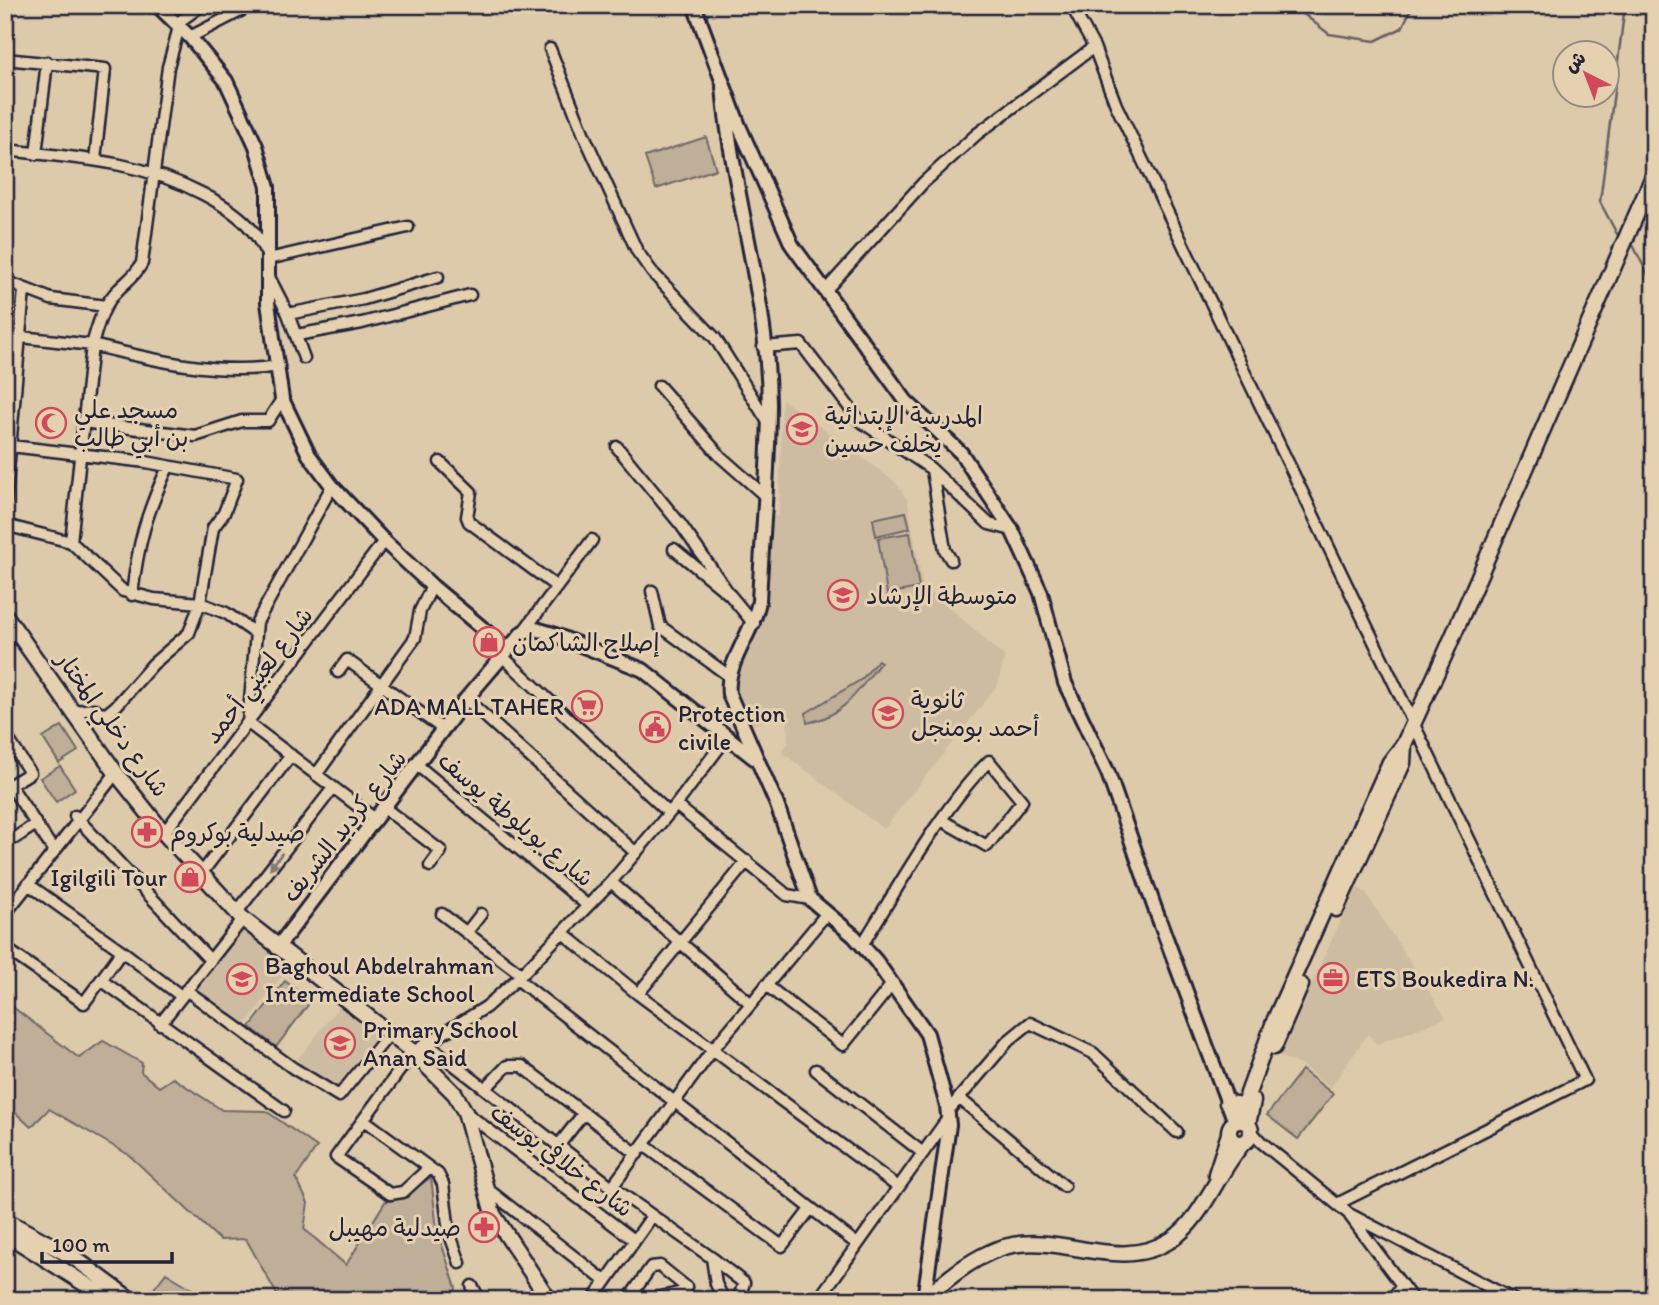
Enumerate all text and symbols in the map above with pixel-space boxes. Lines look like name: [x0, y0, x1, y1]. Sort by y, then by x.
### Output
north arrow: [1550, 38, 1620, 108]
text: ش: [1559, 46, 1590, 77]
place label: مسجد علي بن أبي طالب: [74, 395, 188, 459]
place label: المدرسة الإبتدائية يخلف حسين: [825, 401, 983, 458]
mosque icon: مسجد علي بن أبي طالب: [34, 406, 68, 440]
school or university icon: المدرسة الإبتدائية يخلف حسين: [785, 412, 819, 446]
school or university icon: متوسطة الإرشاد: [826, 578, 860, 612]
place label: متوسطة الإرشاد: [866, 581, 1017, 611]
street label: شارع لعبني أحمد: [197, 601, 324, 753]
shop icon: إصلاح الشاكمان: [472, 625, 506, 659]
place label: إصلاح الشاكمان: [512, 628, 660, 659]
street label: شارع دخلي المختار: [44, 644, 175, 807]
place label: ثانوية أحمد بومنجل: [911, 685, 1039, 743]
supermarket icon: ADA MALL TAHER: [570, 689, 604, 723]
place label: ADA MALL TAHER: [374, 692, 564, 721]
school or university icon: ثانوية أحمد بومنجل: [871, 696, 905, 730]
place label: Protection civile: [678, 699, 786, 756]
public building icon: Protection civile: [638, 710, 672, 744]
street label: شارع كرديد الشريف: [276, 744, 415, 910]
street label: شارع بويلوطة يوسف: [430, 745, 600, 895]
pharmacy icon: صيدلية بوكروم: [130, 815, 164, 849]
place label: صيدلية بوكروم: [170, 818, 305, 852]
one-way arrow: [269, 852, 284, 870]
shop icon: Igilgili Tour: [173, 860, 207, 894]
place label: Igilgili Tour: [51, 863, 167, 892]
place label: Baghoul Abdelrahman Intermediate School: [265, 951, 494, 1008]
office icon: ETS Boukedira N.: [1316, 961, 1350, 995]
school or university icon: Baghoul Abdelrahman Intermediate School: [225, 962, 259, 996]
place label: ETS Boukedira N.: [1356, 964, 1535, 993]
place label: Primary School Anan Said: [363, 1015, 518, 1072]
school or university icon: Primary School Anan Said: [323, 1026, 357, 1060]
street label: شارع خلافي يوسف: [483, 1097, 639, 1225]
pharmacy icon: صيدلية مهيبل: [467, 1210, 501, 1244]
place label: صيدلية مهيبل: [329, 1213, 461, 1242]
scale bar: [42, 1221, 172, 1265]
text: 100 m: [52, 1232, 110, 1257]

